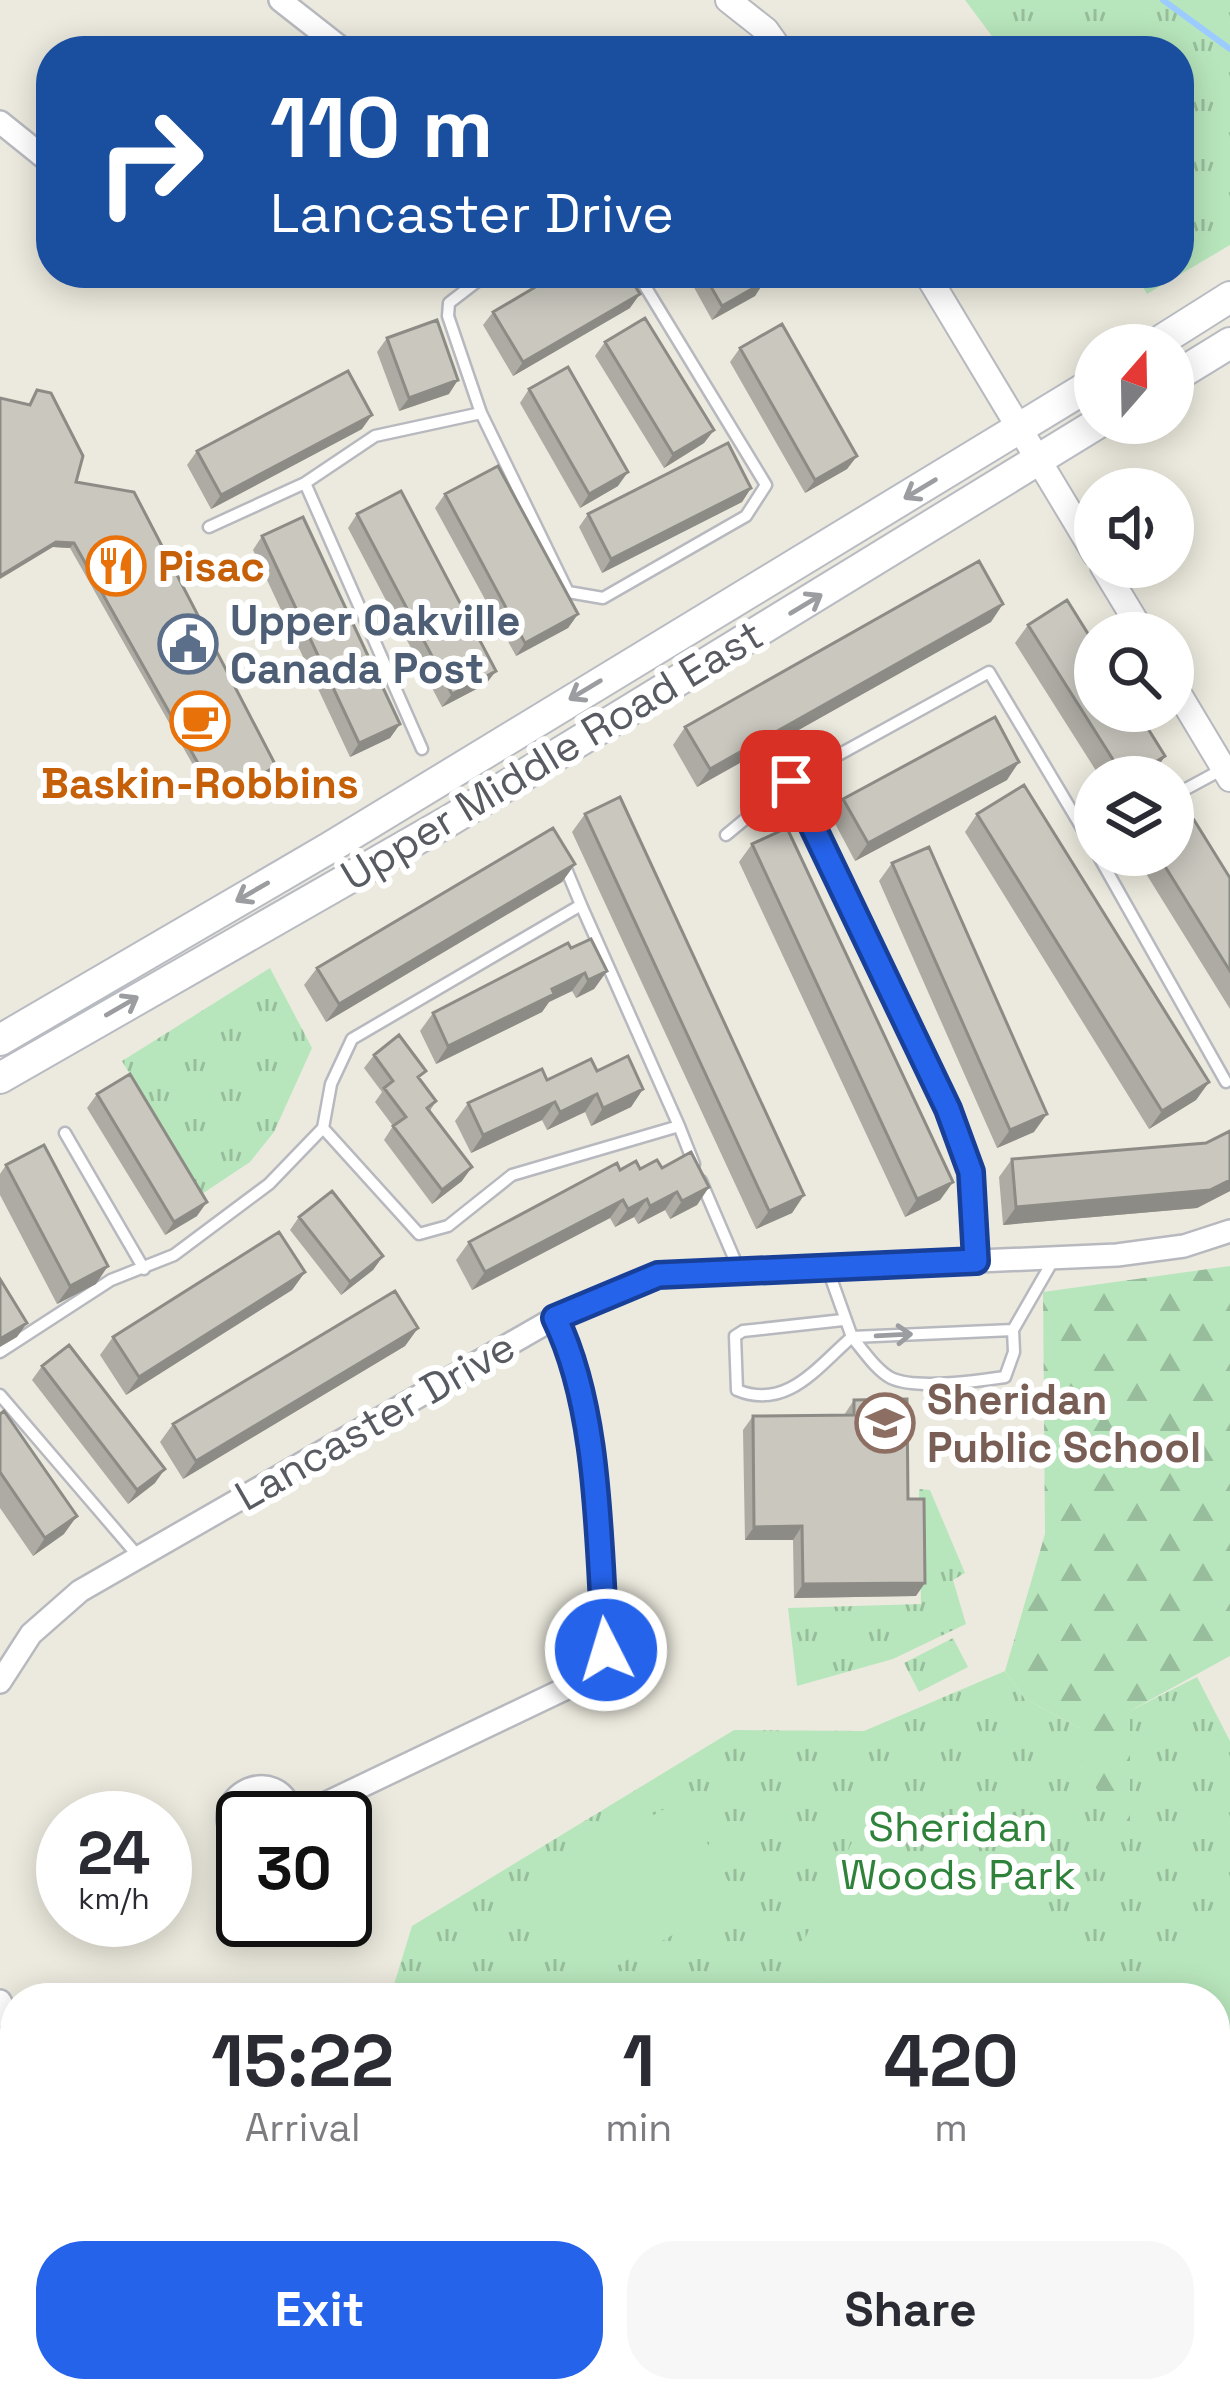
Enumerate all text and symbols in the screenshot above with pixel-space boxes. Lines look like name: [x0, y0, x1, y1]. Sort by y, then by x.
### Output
text: 110 m: [270, 74, 493, 182]
icon: right: [72, 84, 228, 240]
text: Lancaster Drive: [270, 179, 674, 248]
north arrow: [1074, 324, 1194, 444]
map controls: [1074, 324, 1194, 876]
button: sound: [1074, 468, 1194, 588]
one-way arrow: [903, 478, 938, 502]
restaurant icon: Pisac: [85, 535, 147, 597]
place label: Pisac: [158, 540, 265, 593]
one-way arrow: [788, 592, 822, 616]
place label: Upper Oakville Canada Post: [230, 594, 520, 695]
street label: Upper Middle Road East: [331, 608, 773, 902]
button: search: [1074, 612, 1194, 732]
public building icon: Upper Oakville Canada Post: [157, 613, 219, 675]
one-way arrow: [569, 678, 603, 702]
cafe icon: Baskin-Robbins: [169, 690, 231, 752]
pin: [740, 730, 842, 832]
icon: arrive: [758, 748, 824, 814]
button: layers: [1074, 756, 1194, 876]
place label: Baskin-Robbins: [41, 757, 359, 810]
one-way arrow: [235, 880, 270, 904]
one-way arrow: [103, 994, 138, 1018]
street label: Lancaster Drive: [226, 1319, 524, 1523]
one-way arrow: [874, 1323, 913, 1346]
place label: Sheridan Public School: [927, 1373, 1201, 1474]
school or university icon: Sheridan Public School: [854, 1392, 916, 1454]
position arrow: [543, 1587, 669, 1713]
speed limit sign: 30: [216, 1791, 372, 1947]
park label: Sheridan Woods Park: [840, 1800, 1076, 1901]
text: 24: [78, 1815, 150, 1892]
text: km/h: [78, 1879, 150, 1918]
text: 15:22: [211, 2015, 394, 2107]
text: 1: [622, 2015, 655, 2107]
text: 420: [884, 2015, 1019, 2107]
text: Arrival: [245, 2103, 361, 2152]
text: min: [605, 2103, 672, 2152]
text: m: [934, 2103, 968, 2152]
button: Exit: [36, 2241, 603, 2379]
button: Share: [627, 2241, 1194, 2379]

